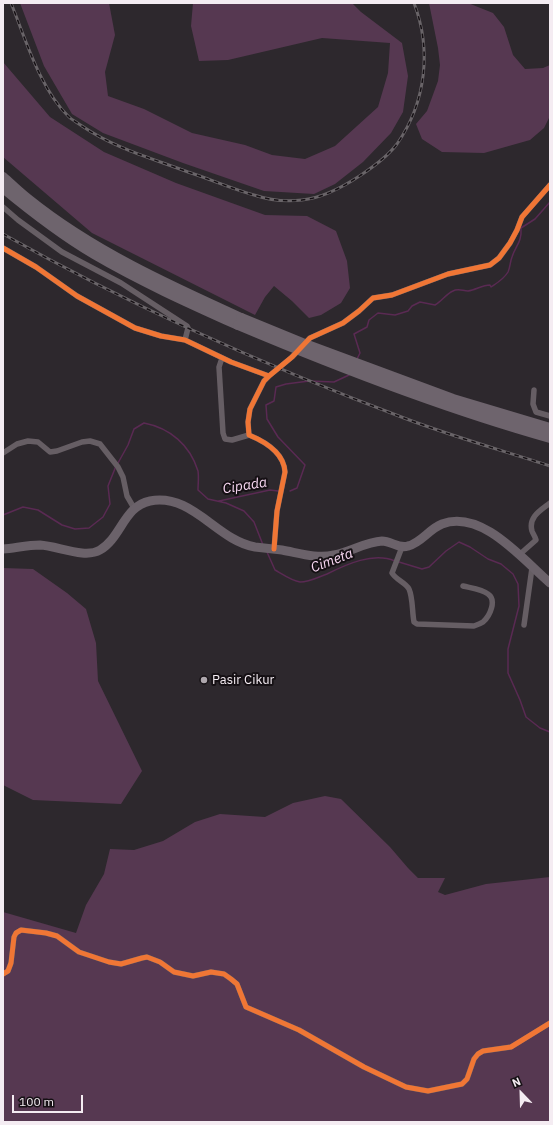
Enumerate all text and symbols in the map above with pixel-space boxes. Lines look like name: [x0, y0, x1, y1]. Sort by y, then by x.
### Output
water label: Cipada: [222, 474, 268, 498]
water label: Cimeta: [309, 545, 355, 577]
place label: Pasir Cikur: [212, 672, 274, 688]
marker: Pasir Cikur: [199, 675, 209, 685]
north arrow: [501, 1073, 541, 1113]
text: N: [510, 1074, 523, 1090]
scale bar: [14, 1087, 85, 1113]
text: 100 m: [19, 1094, 54, 1109]

